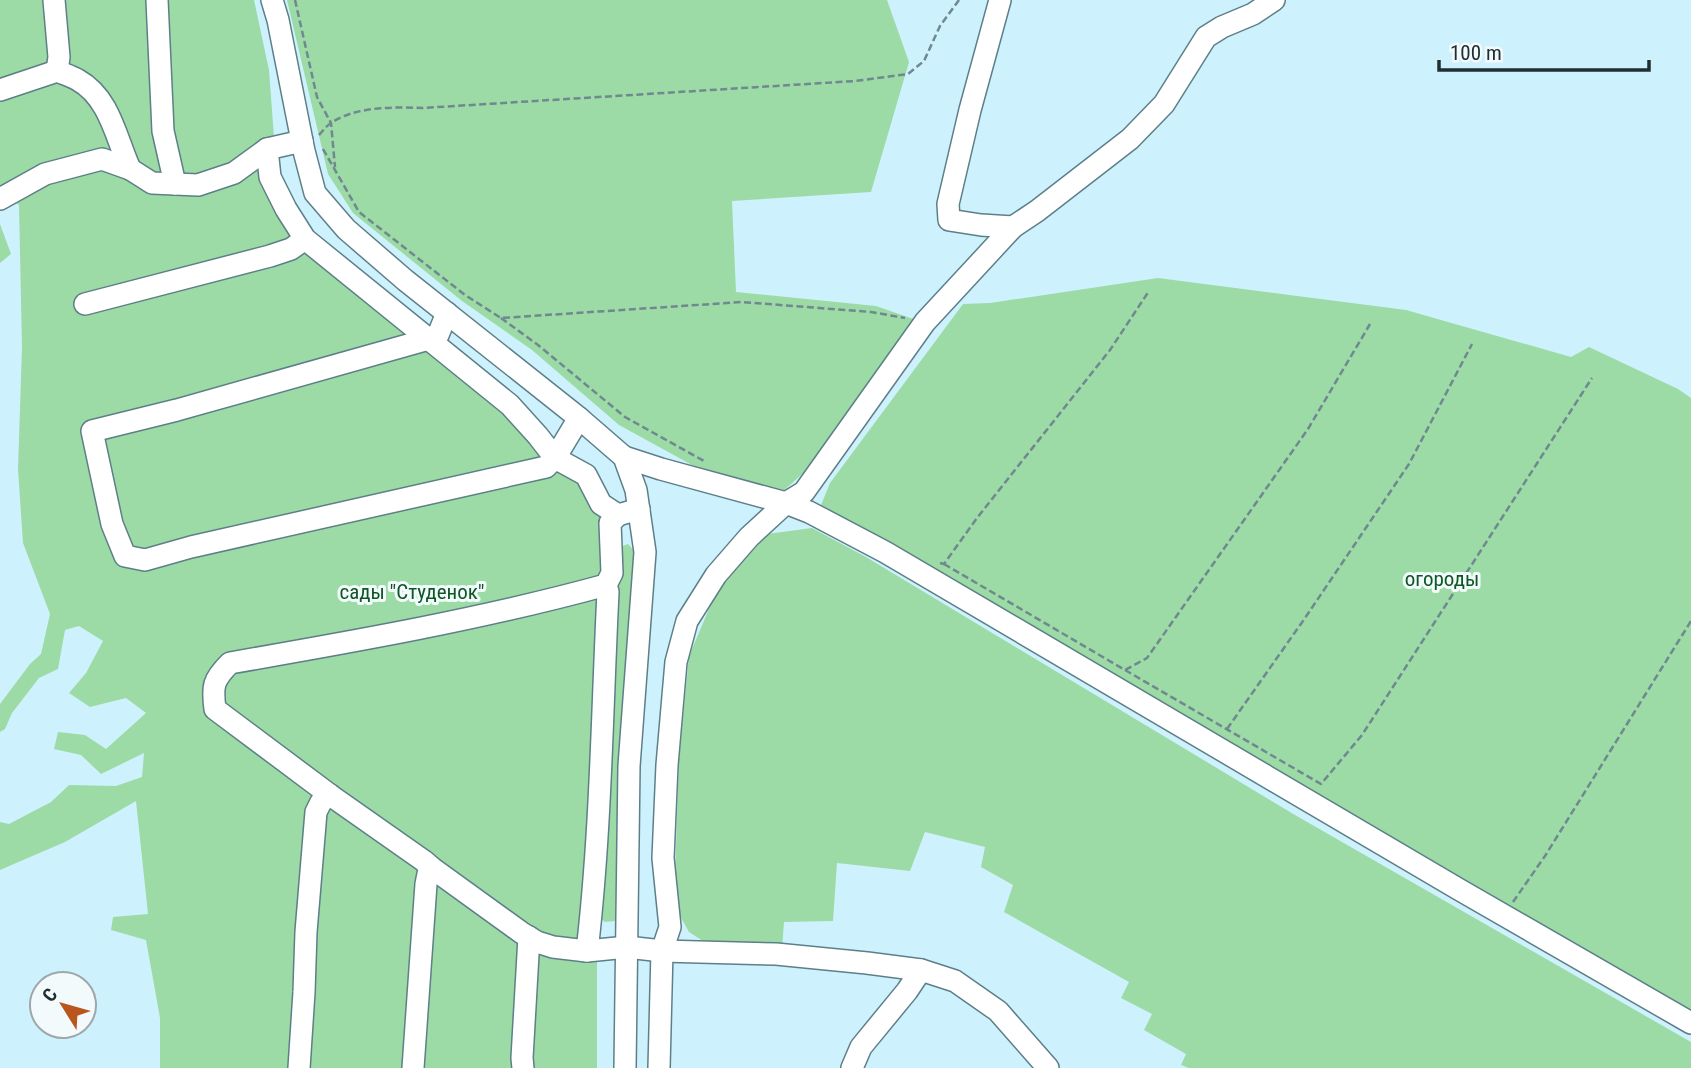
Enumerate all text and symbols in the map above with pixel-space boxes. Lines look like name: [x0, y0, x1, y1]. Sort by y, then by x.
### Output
scale bar: [1439, 28, 1649, 72]
text: 100 m: [1450, 41, 1502, 65]
park label: огороды: [1405, 567, 1479, 591]
park label: сады "Студенок": [339, 580, 485, 604]
north arrow: [28, 970, 98, 1040]
text: С: [37, 984, 62, 1006]

